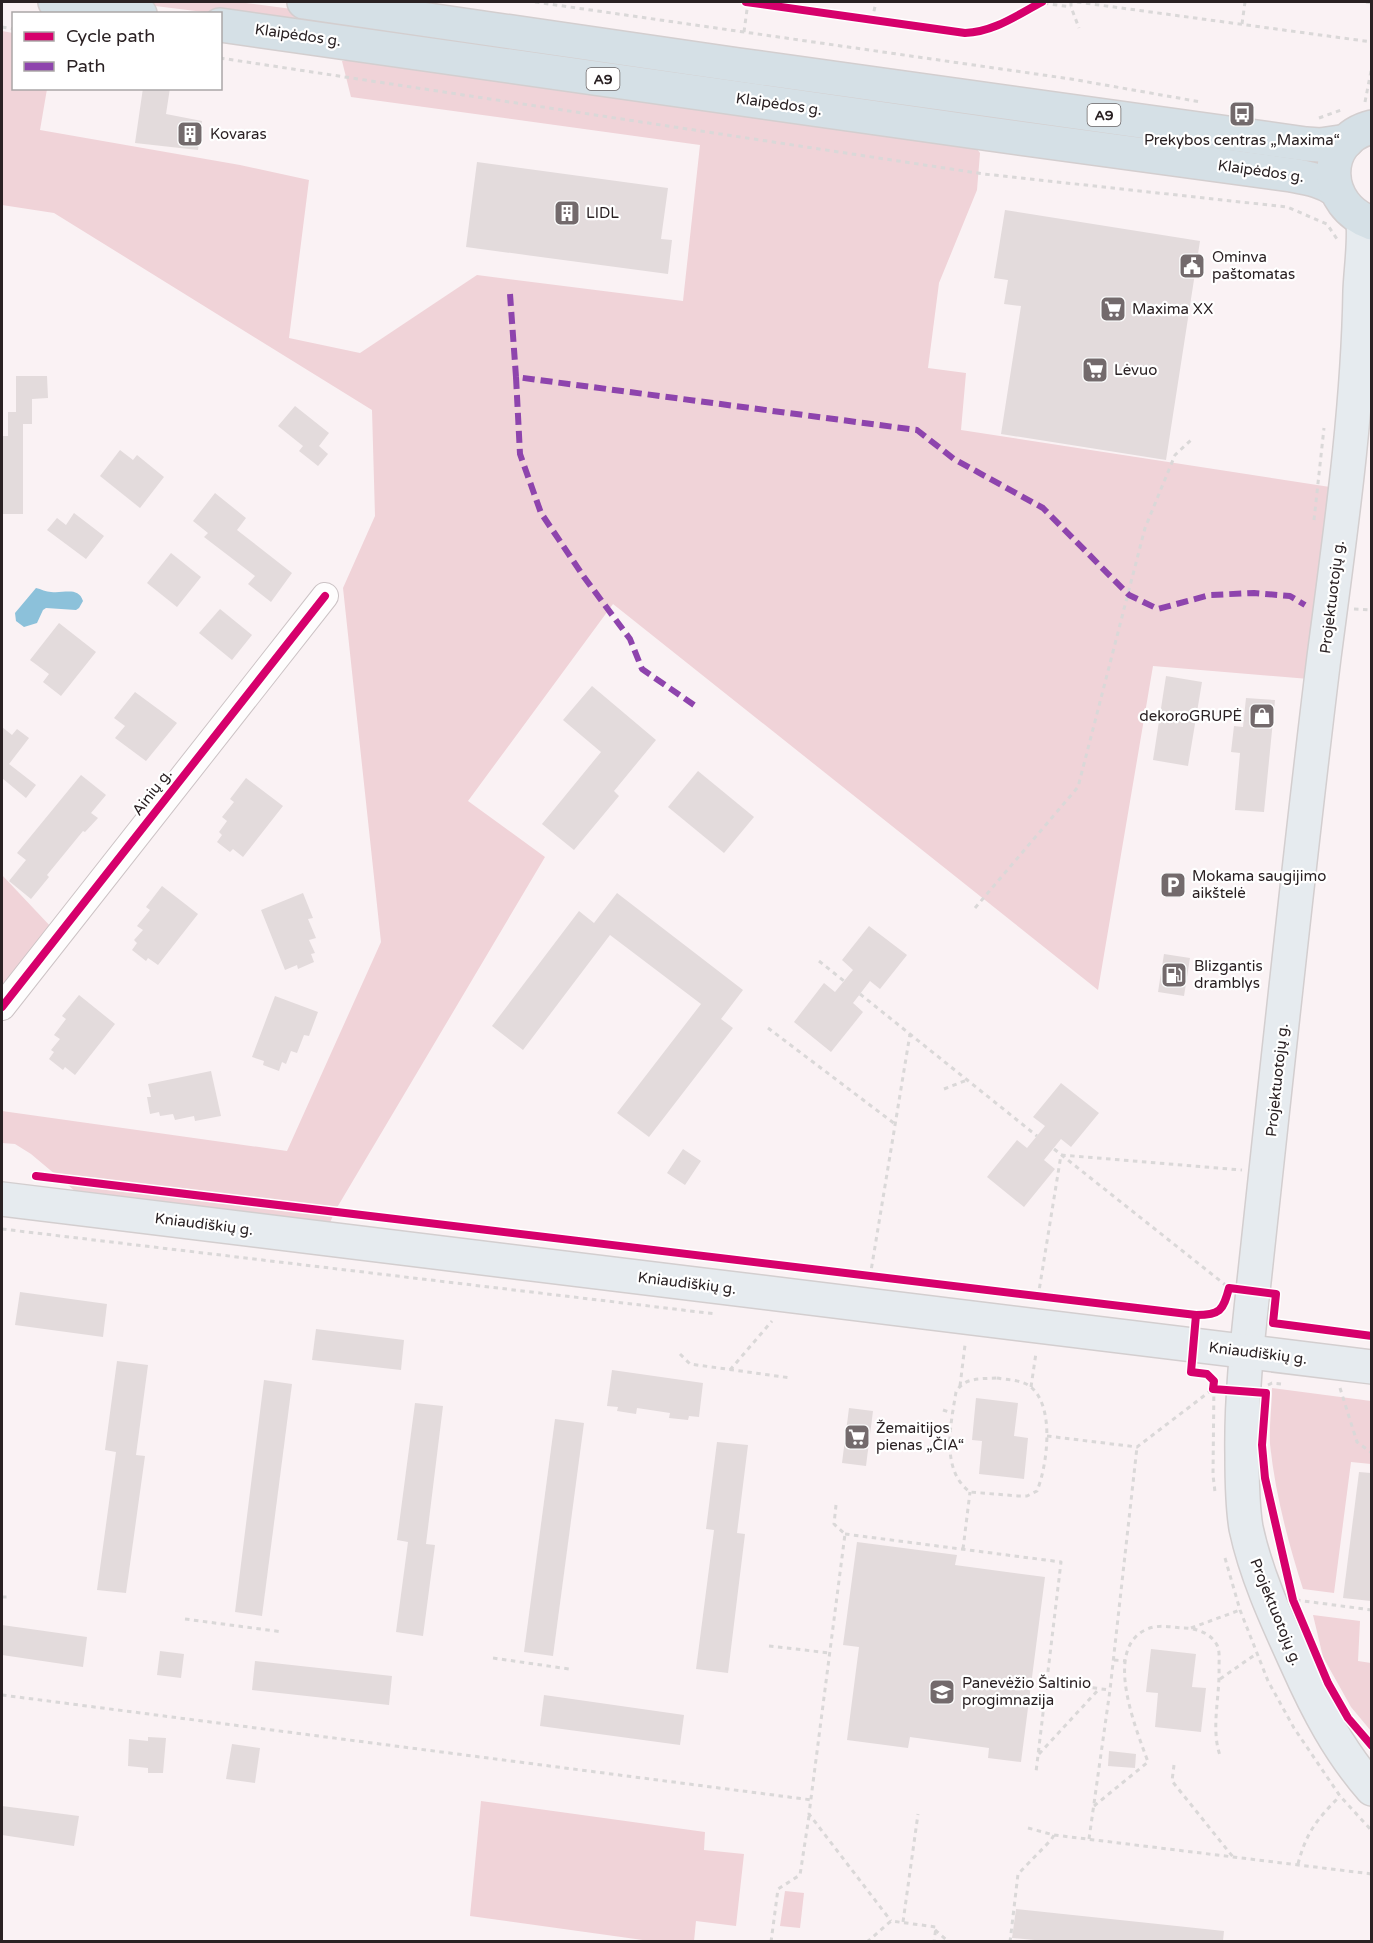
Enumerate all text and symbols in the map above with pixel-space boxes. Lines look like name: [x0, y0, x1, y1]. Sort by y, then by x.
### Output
legend: [12, 12, 222, 90]
street label: Klaipėdos g.: [254, 20, 342, 50]
text: Cycle path: [66, 25, 155, 47]
text: Path: [66, 55, 105, 77]
road number: A9: [586, 68, 620, 90]
street label: Klaipėdos g.: [735, 89, 823, 119]
bus stop icon: Prekybos centras „Maxima“: [1227, 99, 1257, 129]
road number: A9: [1088, 104, 1120, 126]
building icon: Kovaras: [175, 119, 205, 149]
place label: Kovaras: [210, 125, 267, 143]
place label: Prekybos centras „Maxima“: [1144, 131, 1340, 149]
street label: Klaipėdos g.: [1217, 156, 1305, 186]
building icon: LIDL: [552, 198, 582, 228]
place label: LIDL: [586, 204, 619, 222]
place label: Ominva paštomatas: [1212, 248, 1295, 283]
public building icon: Ominva paštomatas: [1177, 251, 1207, 281]
supermarket icon: Maxima XX: [1098, 294, 1128, 324]
place label: Maxima XX: [1132, 300, 1213, 318]
supermarket icon: Lėvuo: [1080, 355, 1110, 385]
place label: Lėvuo: [1114, 361, 1157, 379]
street label: Projektuotojų g.: [1316, 539, 1348, 655]
shop icon: dekoroGRUPĖ: [1247, 701, 1277, 731]
place label: dekoroGRUPĖ: [1139, 707, 1242, 725]
street label: Ainių g.: [128, 765, 176, 819]
place label: Mokama saugijimo aikštelė: [1192, 867, 1326, 902]
parking icon: Mokama saugijimo aikštelė: [1158, 870, 1188, 900]
place label: Blizgantis dramblys: [1194, 957, 1263, 992]
fuel station icon: Blizgantis dramblys: [1159, 960, 1189, 990]
street label: Projektuotojų g.: [1262, 1022, 1292, 1138]
street label: Kniaudiškių g.: [154, 1209, 254, 1239]
street label: Kniaudiškių g.: [637, 1268, 737, 1298]
street label: Kniaudiškių g.: [1208, 1338, 1308, 1368]
place label: Žemaitijos pienas „ČIA“: [876, 1419, 964, 1454]
supermarket icon: Žemaitijos pienas „ČIA“: [842, 1422, 872, 1452]
street label: Projektuotojų g.: [1246, 1556, 1306, 1668]
place label: Panevėžio Šaltinio progimnazija: [962, 1674, 1091, 1709]
school or university icon: Panevėžio Šaltinio progimnazija: [927, 1677, 957, 1707]

